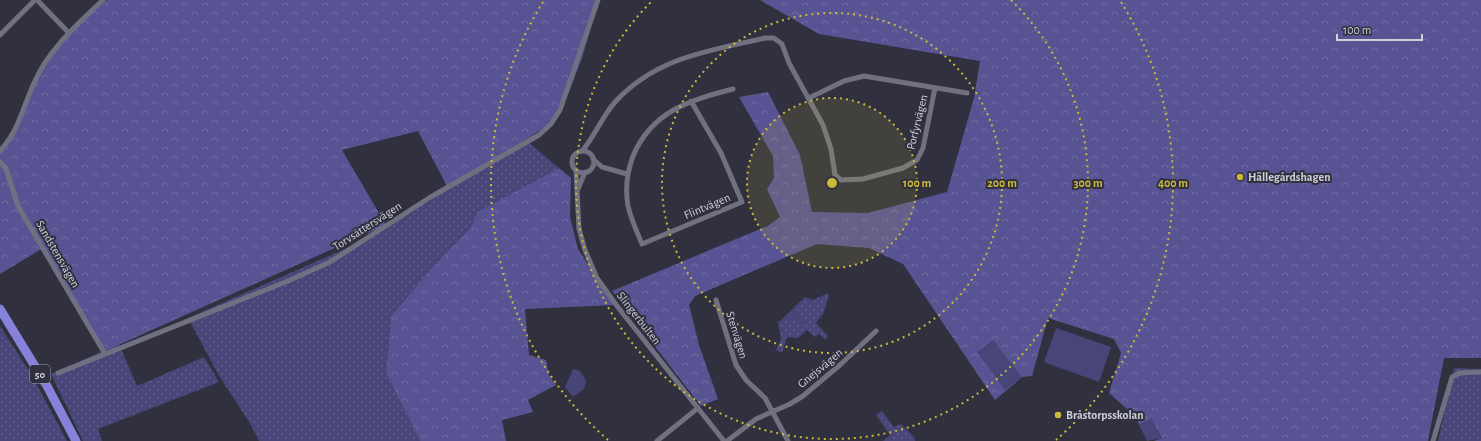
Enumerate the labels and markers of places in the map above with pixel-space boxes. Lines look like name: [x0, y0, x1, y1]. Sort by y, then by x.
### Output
place label: Hällegårdshagen: [1248, 171, 1331, 183]
marker: Hällegårdshagen: [1235, 172, 1245, 182]
centre of rings: [825, 176, 839, 190]
place label: Bråstorpsskolan: [1066, 409, 1144, 421]
marker: Bråstorpsskolan: [1053, 410, 1063, 420]

